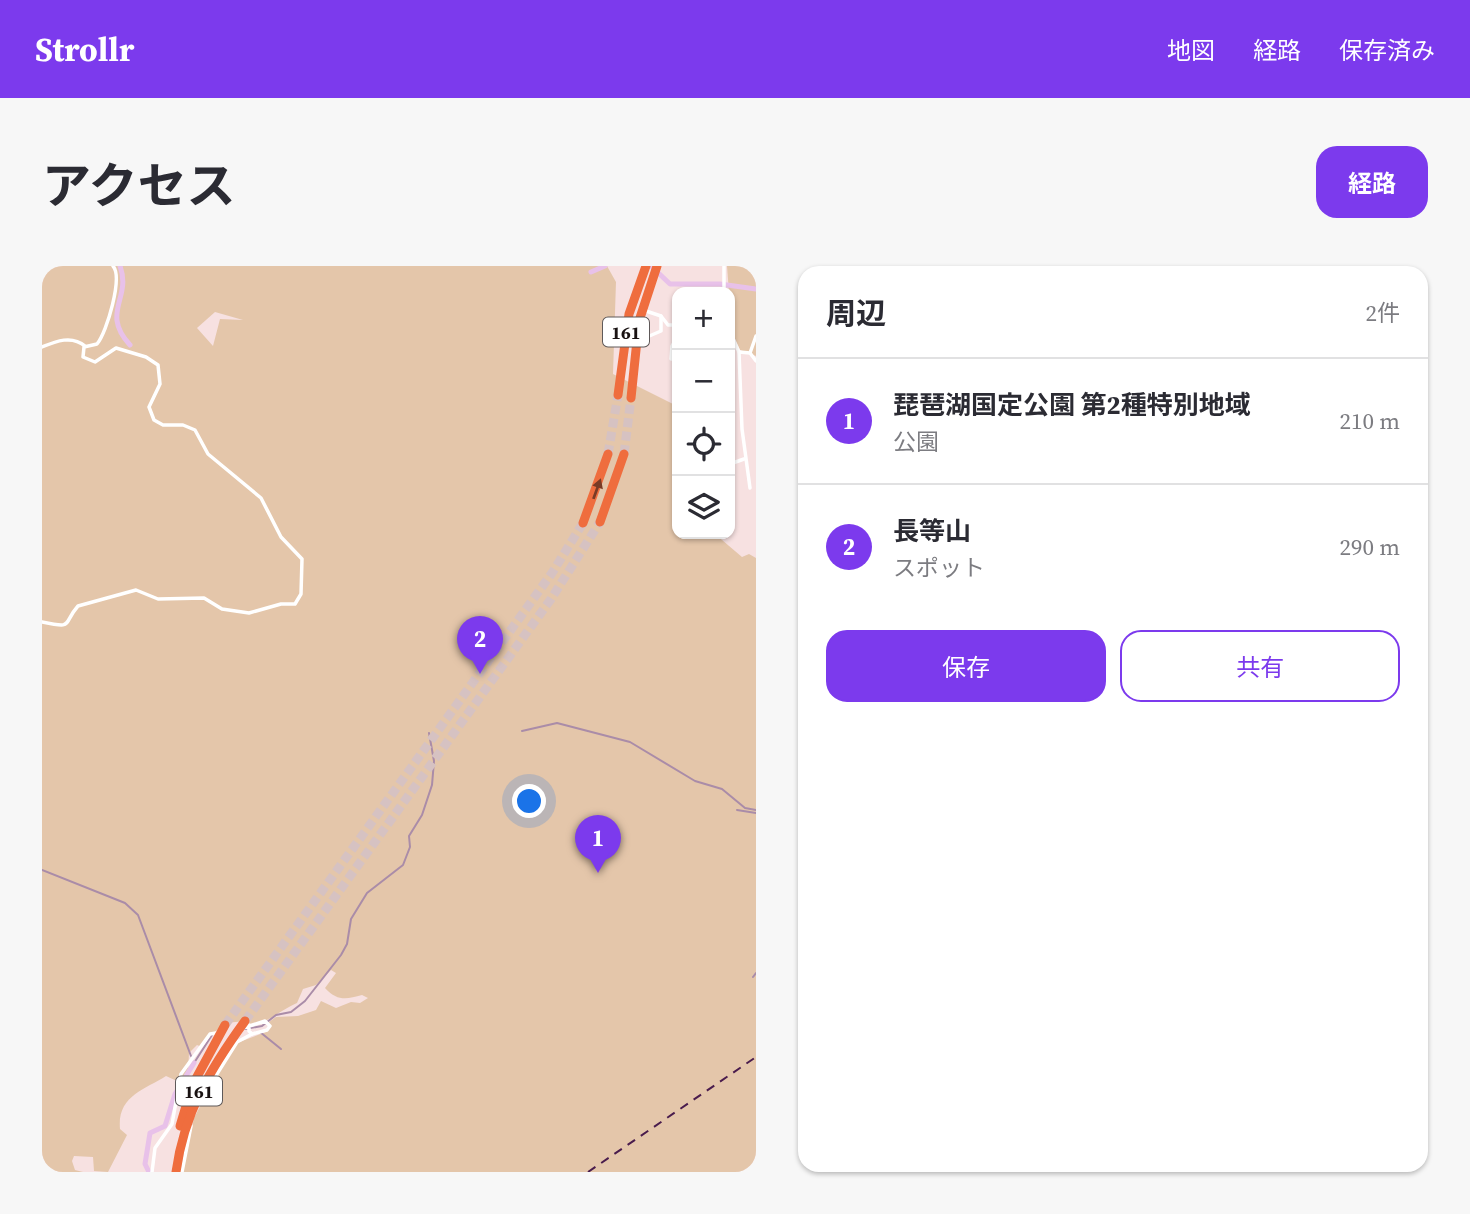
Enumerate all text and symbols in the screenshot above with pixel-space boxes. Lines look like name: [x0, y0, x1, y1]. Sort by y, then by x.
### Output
text: Strollr: [35, 27, 134, 72]
text: 地図: [1167, 34, 1215, 67]
text: 経路: [1253, 34, 1301, 67]
text: 保存済み: [1339, 34, 1435, 67]
button: 経路: [1316, 146, 1428, 218]
text: アクセス: [42, 152, 236, 219]
map controls: [672, 287, 735, 539]
button: +: [672, 287, 735, 350]
text: 周辺: [826, 293, 886, 334]
text: 2件: [1366, 297, 1400, 329]
road number: 161: [603, 318, 649, 346]
button: −: [672, 350, 735, 413]
text: 琵琶湖国定公園 第2種特別地域: [893, 387, 1251, 423]
text: 1: [843, 405, 855, 437]
text: 210 m: [1339, 405, 1400, 437]
button: locate: [672, 413, 735, 476]
text: 公園: [893, 426, 939, 458]
button: layers: [672, 476, 735, 539]
one-way arrow: [592, 479, 603, 500]
text: 長等山: [893, 513, 971, 549]
text: 2: [843, 531, 855, 563]
text: 290 m: [1339, 531, 1400, 563]
text: スポット: [893, 552, 985, 584]
pin: 2: [457, 616, 503, 674]
button: 保存: [826, 630, 1106, 702]
button: 共有: [1120, 630, 1400, 702]
your location: [512, 784, 546, 818]
pin: 1: [575, 815, 621, 873]
road number: 161: [176, 1076, 222, 1106]

